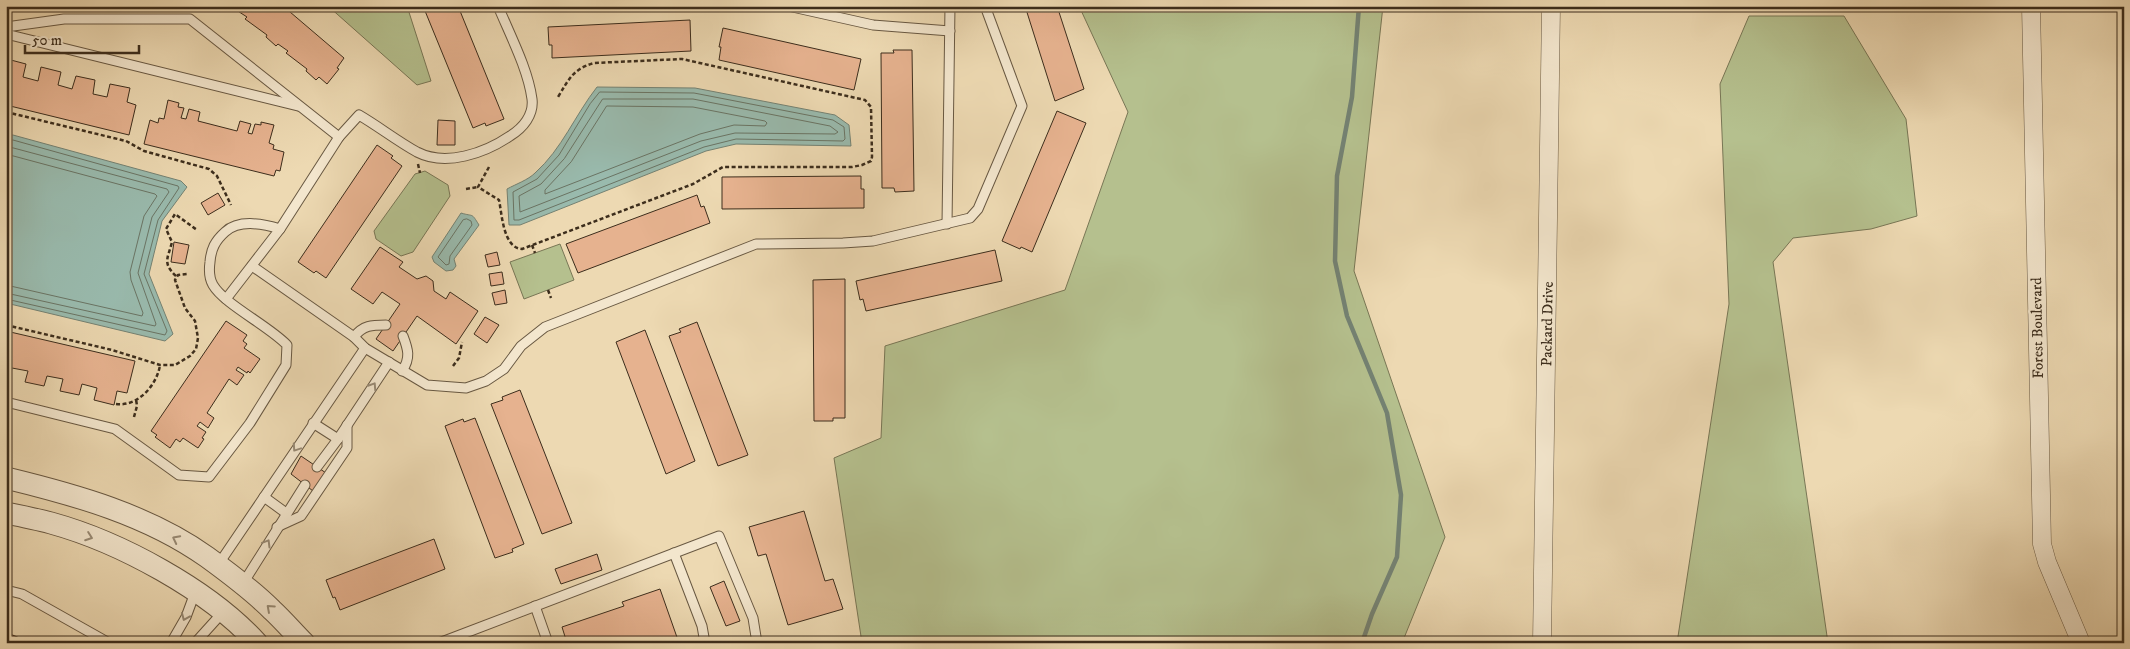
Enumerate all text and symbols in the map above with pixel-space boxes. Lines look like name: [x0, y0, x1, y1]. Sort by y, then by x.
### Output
scale bar: [25, 22, 139, 54]
text: 50 m: [32, 31, 62, 50]
street label: Forest Boulevard: [2027, 277, 2048, 379]
street label: Packard Drive: [1537, 281, 1558, 367]
one-way arrow: [367, 382, 376, 392]
one-way arrow: [293, 442, 303, 451]
one-way arrow: [85, 531, 93, 541]
one-way arrow: [173, 535, 182, 545]
one-way arrow: [261, 540, 271, 549]
one-way arrow: [266, 605, 275, 614]
one-way arrow: [180, 612, 191, 621]

